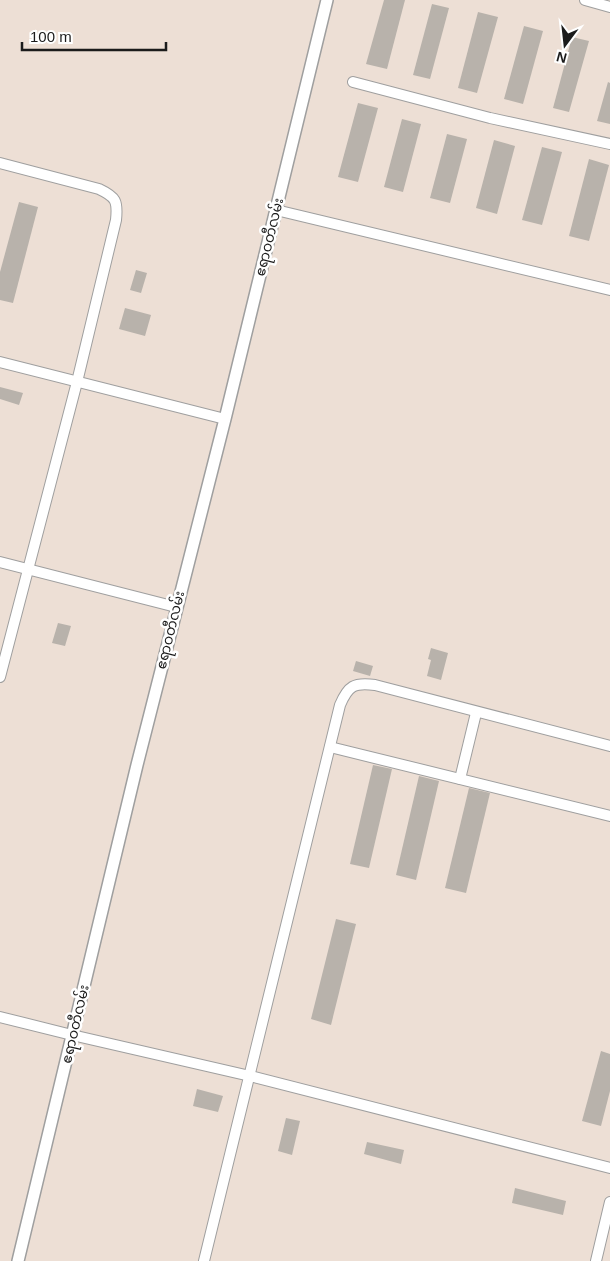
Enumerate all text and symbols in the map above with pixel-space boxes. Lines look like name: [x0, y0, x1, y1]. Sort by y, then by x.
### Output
scale bar: [22, 20, 166, 52]
north arrow: [540, 20, 590, 70]
text: 100 m: [30, 28, 72, 45]
text: N: [555, 49, 569, 67]
street label: ဧရာဝတီလမ်း: [250, 196, 290, 279]
street label: ဧရာဝတီလမ်း: [151, 589, 191, 672]
street label: ဧရာဝတီလမ်း: [56, 983, 96, 1066]

